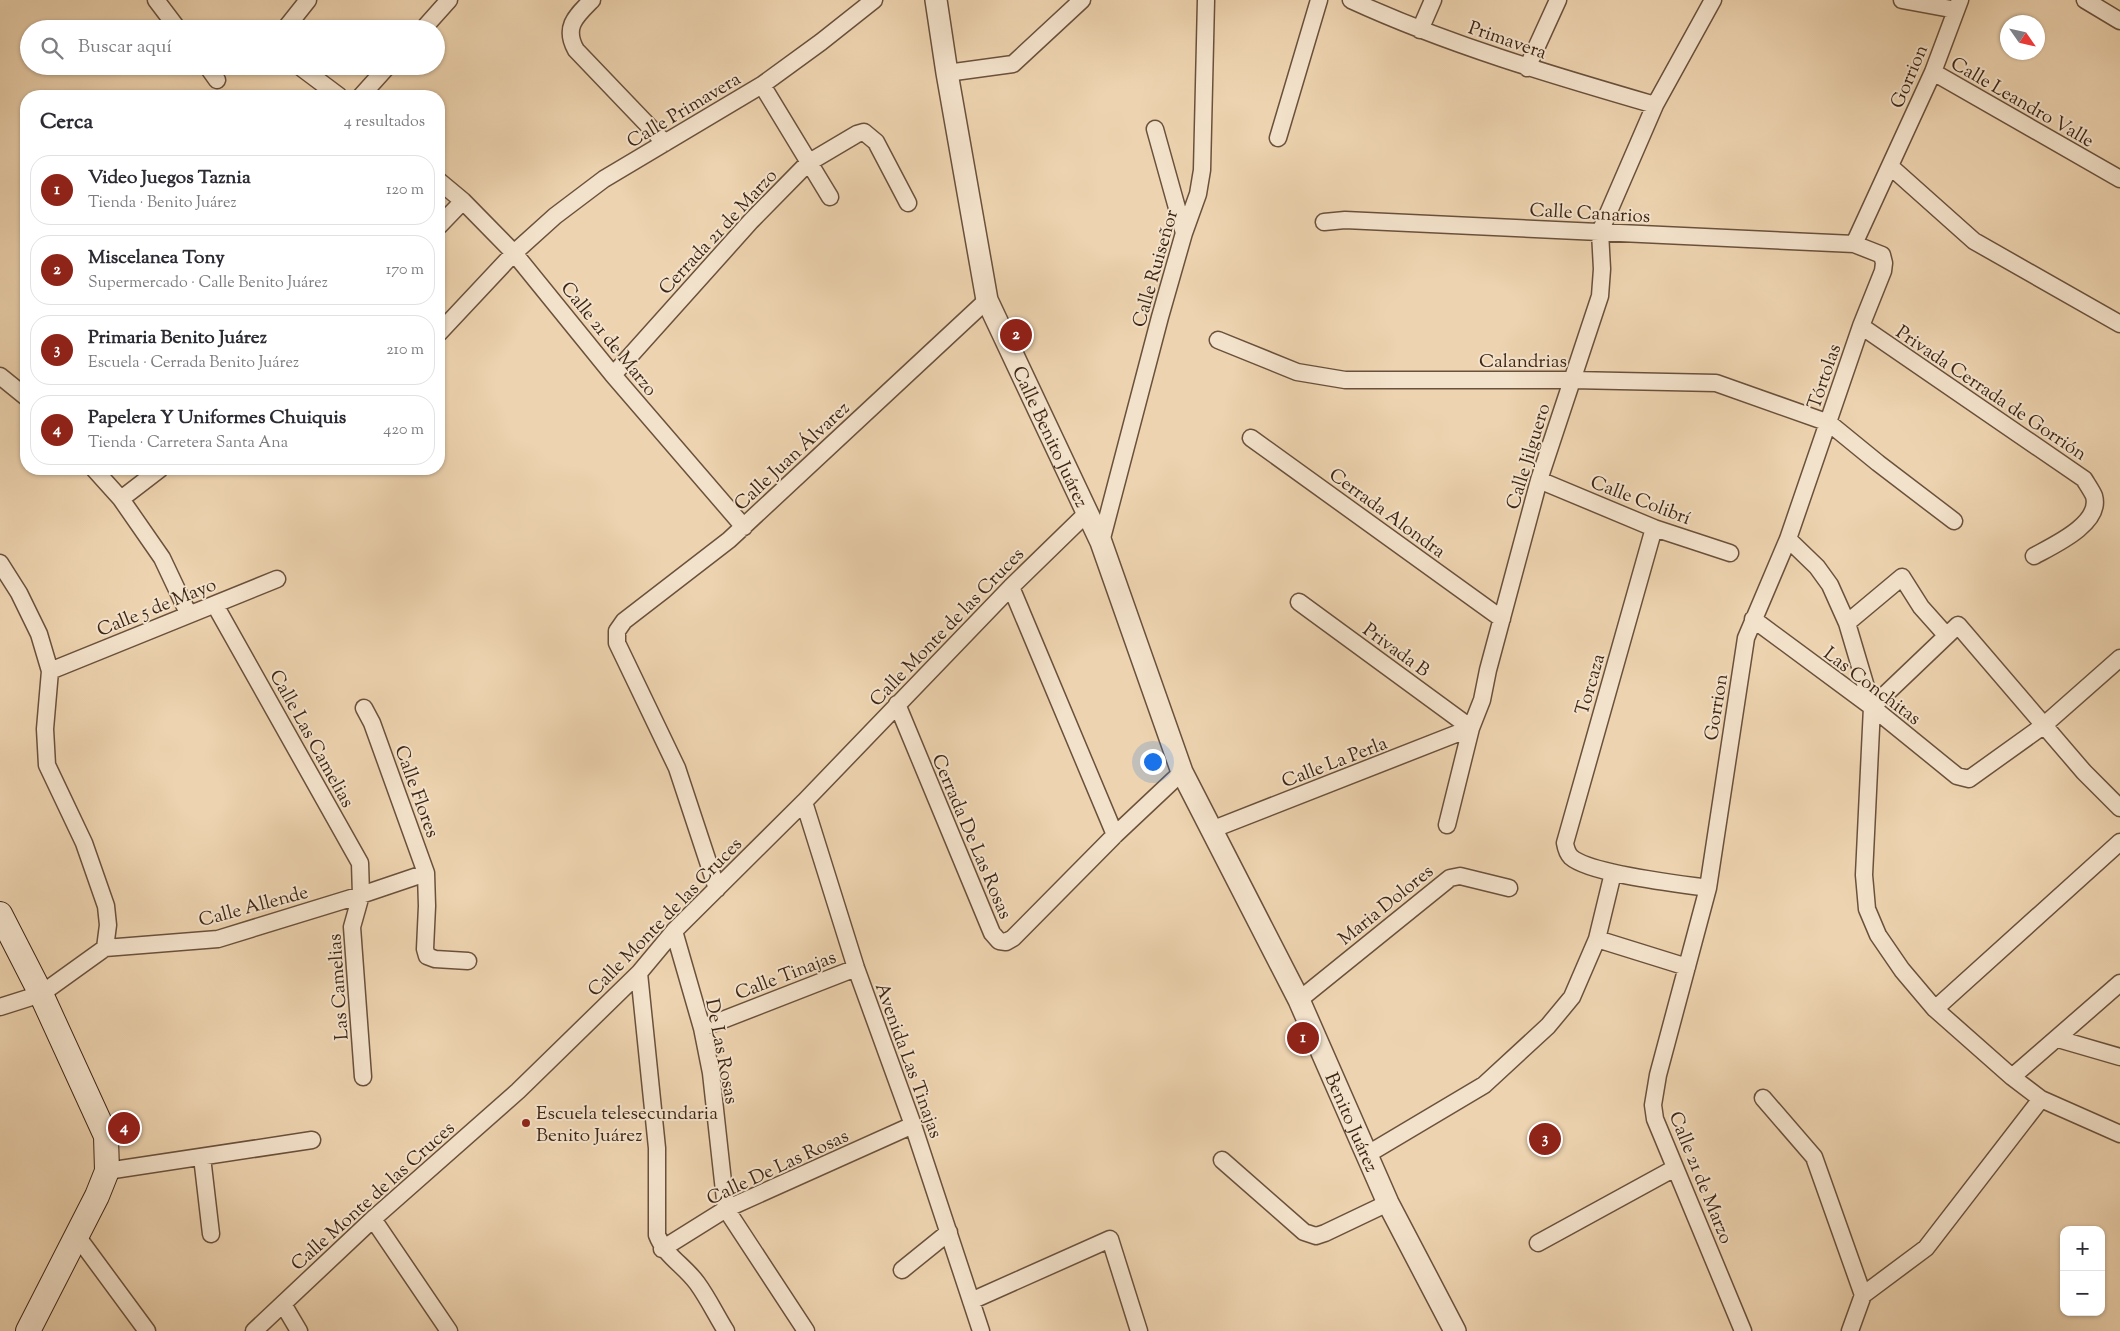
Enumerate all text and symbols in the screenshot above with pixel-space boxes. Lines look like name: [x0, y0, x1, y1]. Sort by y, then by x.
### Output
street label: Primavera: [1464, 15, 1550, 67]
north arrow: [2000, 15, 2045, 60]
search box: [20, 20, 445, 75]
icon: search: [38, 34, 66, 62]
text: Buscar aquí: [78, 34, 172, 61]
street label: Gorrion: [1885, 41, 1936, 113]
street label: Calle Leandro Valle: [1945, 51, 2099, 155]
street label: Calle Primavera: [622, 66, 746, 156]
text: Cerca: [40, 108, 93, 138]
text: 4 resultados: [344, 111, 425, 134]
street label: Cerrada 21 de Marzo: [653, 164, 784, 302]
text: Video Juegos Taznia: [88, 165, 251, 192]
text: 1: [54, 179, 60, 202]
text: 120 m: [386, 179, 424, 202]
text: Tienda · Benito Juárez: [88, 192, 237, 215]
street label: Calle Canarios: [1529, 198, 1651, 231]
street label: Calle Ruiseñor: [1127, 207, 1186, 331]
text: Miscelanea Tony: [88, 245, 225, 272]
text: 2: [53, 259, 61, 282]
text: 170 m: [386, 259, 424, 282]
text: Supermercado · Calle Benito Juárez: [88, 272, 328, 295]
street label: Calle 21 de Marzo: [553, 276, 663, 403]
pin: 2: [1000, 316, 1032, 354]
street label: Privada Cerrada de Gorrión: [1890, 320, 2092, 468]
text: Primaria Benito Juárez: [88, 325, 267, 352]
text: 3: [54, 339, 60, 362]
text: 210 m: [386, 339, 424, 362]
street label: Tórtolas: [1802, 340, 1849, 413]
street label: Calandrias: [1479, 349, 1567, 376]
text: Escuela · Cerrada Benito Juárez: [88, 352, 299, 375]
street label: Calle Benito Juárez: [1004, 362, 1094, 513]
street label: Calle Juan Álvarez: [729, 396, 857, 518]
street label: Calle Jilguero: [1500, 400, 1558, 513]
text: Papelera Y Uniformes Chuiquis: [88, 405, 346, 432]
text: 4: [53, 419, 61, 442]
text: 420 m: [383, 419, 424, 442]
text: Tienda · Carretera Santa Ana: [88, 432, 288, 455]
street label: Cerrada Alondra: [1323, 462, 1451, 566]
street label: Calle Colibrí: [1586, 470, 1694, 533]
street label: Calle Monte de las Cruces: [864, 542, 1031, 713]
street label: Calle 5 de Mayo: [93, 572, 221, 645]
street label: Privada B: [1357, 618, 1435, 685]
street label: Las Conchitas: [1817, 641, 1926, 733]
street label: Torcaza: [1570, 651, 1613, 718]
street label: Calle Las Camelias: [262, 665, 360, 813]
street label: Gorrion: [1699, 672, 1736, 743]
street label: Calle La Perla: [1278, 731, 1392, 796]
street label: Calle Flores: [386, 742, 445, 842]
your location: [1140, 749, 1166, 775]
street label: Cerrada De Las Rosas: [924, 750, 1018, 924]
street label: Calle Monte de las Cruces: [582, 832, 749, 1003]
street label: Maria Dolores: [1333, 859, 1440, 953]
street label: Calle Allende: [196, 880, 311, 935]
street label: Las Camelias: [322, 933, 357, 1041]
street label: Calle Tinajas: [731, 945, 840, 1008]
street label: Avenida Las Tinajas: [867, 979, 948, 1142]
street label: De Las Rosas: [697, 996, 744, 1107]
pin: 1: [1287, 1019, 1319, 1057]
street label: Benito Juárez: [1316, 1069, 1384, 1177]
place label: Escuela telesecundaria Benito Juárez: [536, 1101, 718, 1150]
street label: Calle 21 de Marzo: [1661, 1108, 1739, 1248]
pin: 4: [108, 1109, 140, 1147]
street label: Calle Monte de las Cruces: [286, 1116, 462, 1278]
marker: Escuela telesecundaria Benito Juárez: [520, 1117, 532, 1129]
pin: 3: [1529, 1120, 1561, 1158]
street label: Calle De Las Rosas: [703, 1123, 854, 1213]
map controls: [2060, 1226, 2105, 1316]
button: +: [2060, 1226, 2105, 1271]
button: −: [2060, 1271, 2105, 1316]

